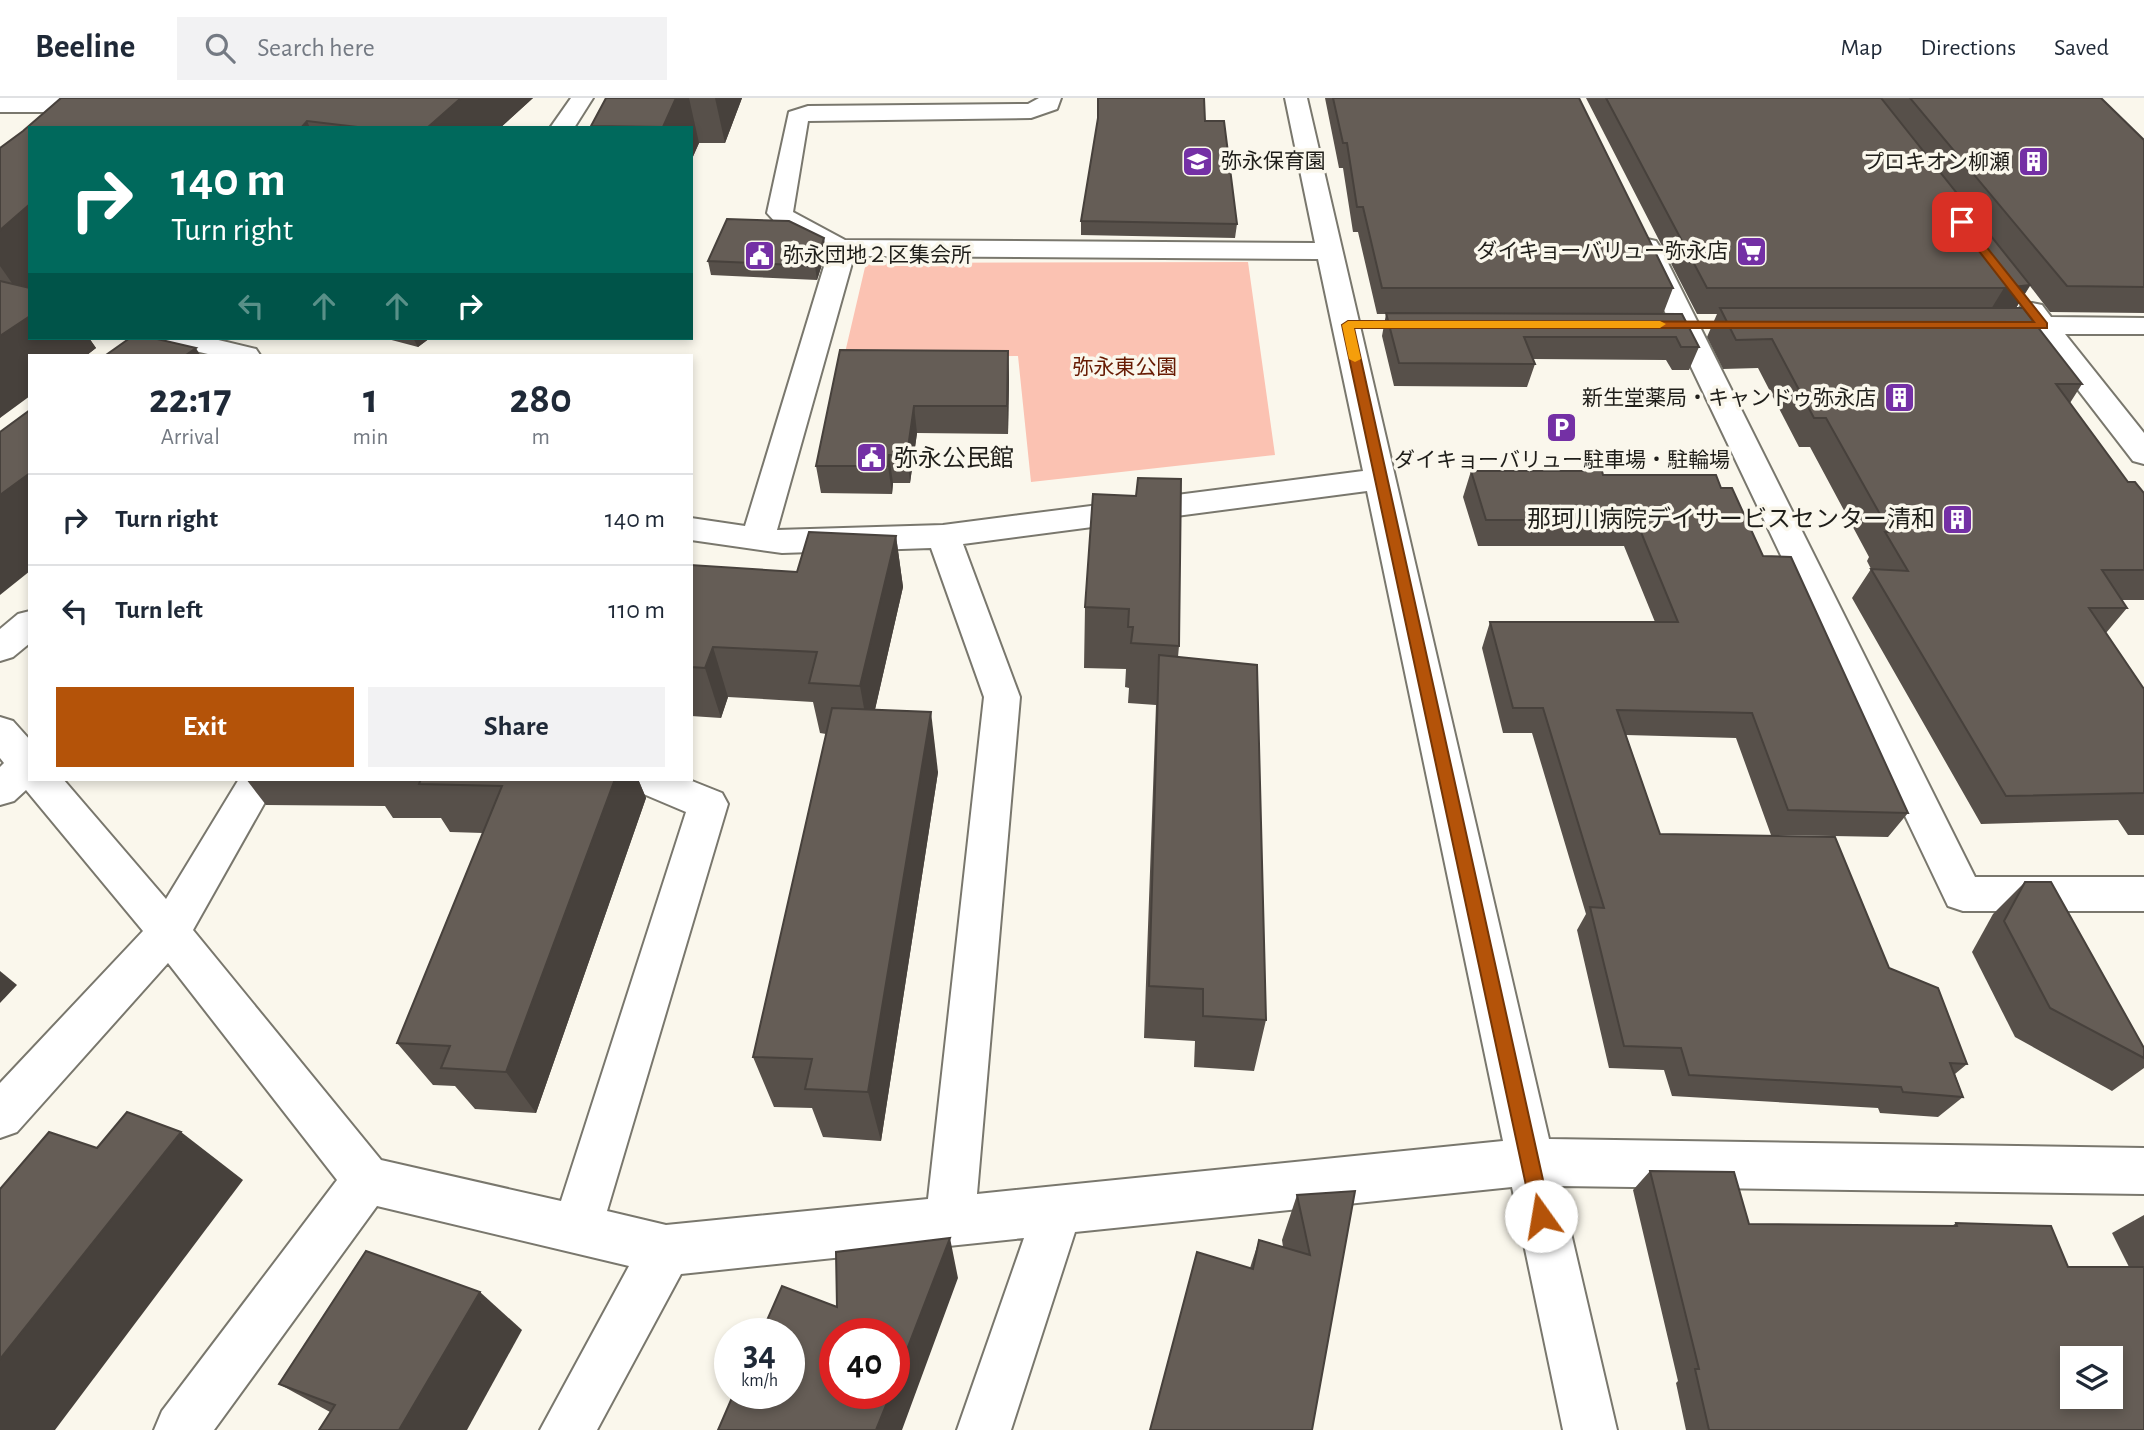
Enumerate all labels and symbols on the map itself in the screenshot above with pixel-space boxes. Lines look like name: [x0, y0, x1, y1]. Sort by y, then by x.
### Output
school or university icon: 弥永保育園: [1181, 144, 1215, 178]
building icon: プロキオン柳瀬: [2016, 145, 2050, 179]
place label: 弥永保育園: [1221, 150, 1326, 172]
place label: プロキオン柳瀬: [1863, 151, 2010, 173]
pin: [1932, 192, 1992, 252]
supermarket icon: ダイキョーバリュー弥永店: [1734, 234, 1768, 268]
public building icon: 弥永団地２区集会所: [743, 238, 777, 272]
place label: ダイキョーバリュー弥永店: [1476, 240, 1728, 262]
place label: 弥永団地２区集会所: [783, 244, 972, 266]
park label: 弥永東公園: [1073, 356, 1178, 378]
building icon: 新生堂薬局・キャンドゥ弥永店: [1882, 381, 1916, 415]
place label: 新生堂薬局・キャンドゥ弥永店: [1582, 387, 1876, 409]
parking icon: ダイキョーバリュー駐車場・駐輪場: [1545, 411, 1579, 445]
public building icon: 弥永公民館: [854, 441, 888, 475]
place label: 弥永公民館: [894, 445, 1014, 471]
place label: ダイキョーバリュー駐車場・駐輪場: [1394, 449, 1730, 471]
building icon: 那珂川病院デイサービスセンター清和: [1941, 502, 1975, 536]
place label: 那珂川病院デイサービスセンター清和: [1527, 506, 1935, 532]
position arrow: [1504, 1179, 1578, 1253]
speed limit sign: 40: [819, 1318, 910, 1409]

